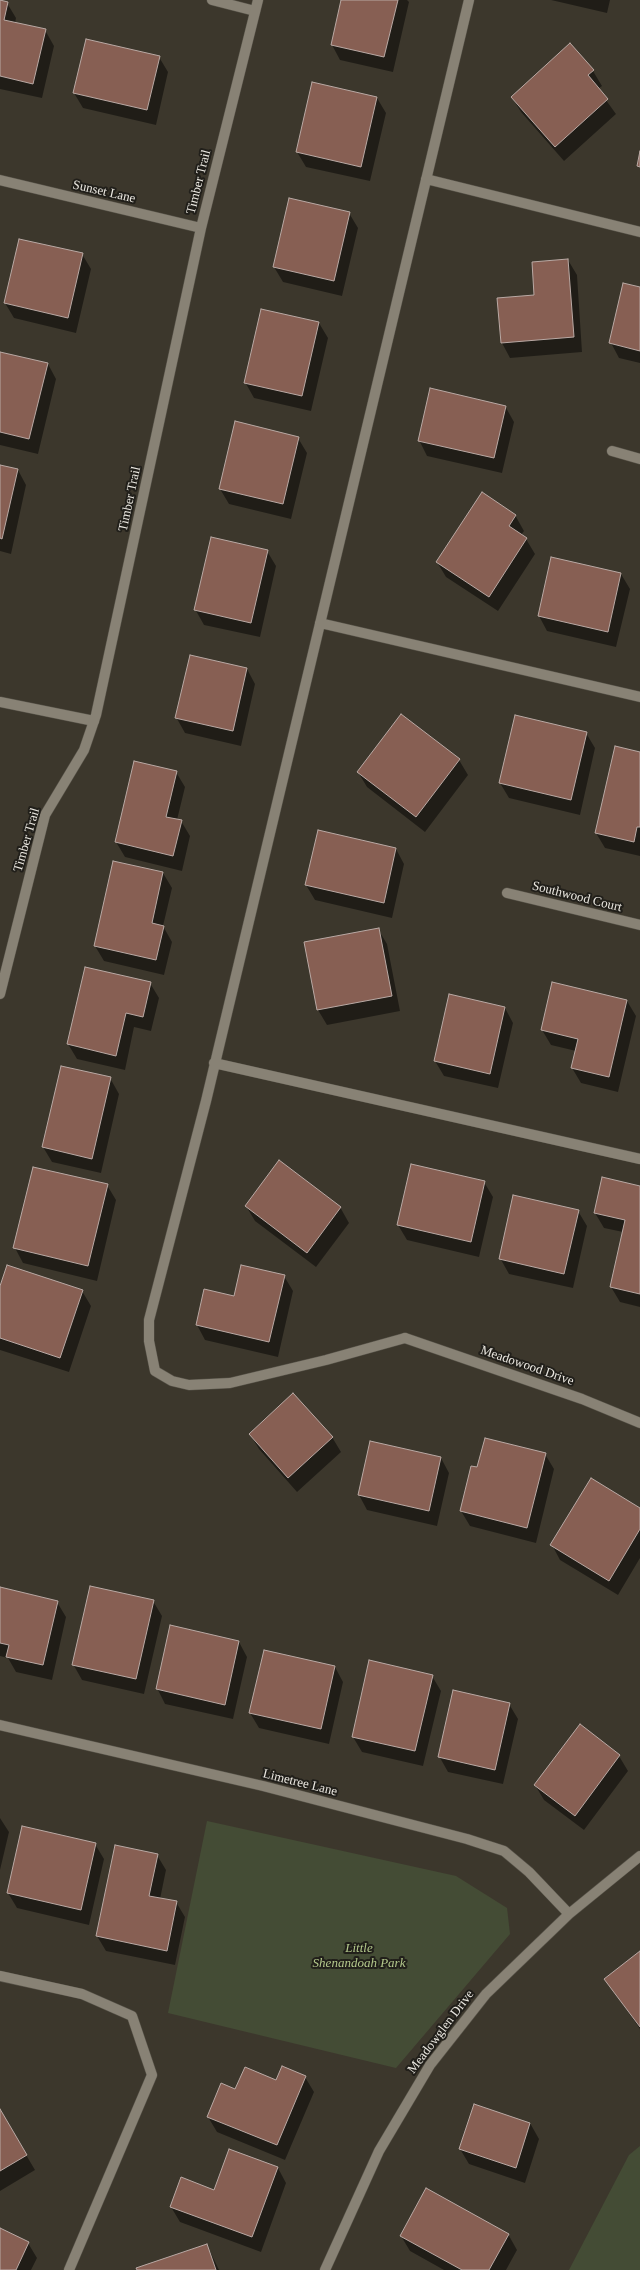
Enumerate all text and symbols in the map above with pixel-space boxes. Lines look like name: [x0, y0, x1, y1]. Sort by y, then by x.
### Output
street label: Timber Trail: [183, 148, 215, 216]
street label: Sunset Lane: [71, 177, 137, 207]
street label: Timber Trail: [116, 465, 144, 533]
street label: Timber Trail: [10, 806, 44, 874]
street label: Southwood Court: [530, 878, 624, 916]
street label: Meadowood Drive: [478, 1343, 576, 1389]
street label: Limetree Lane: [261, 1766, 339, 1800]
park label: Little Shenandoah Park: [313, 1941, 405, 1972]
street label: Meadowglen Drive: [404, 1987, 478, 2077]

